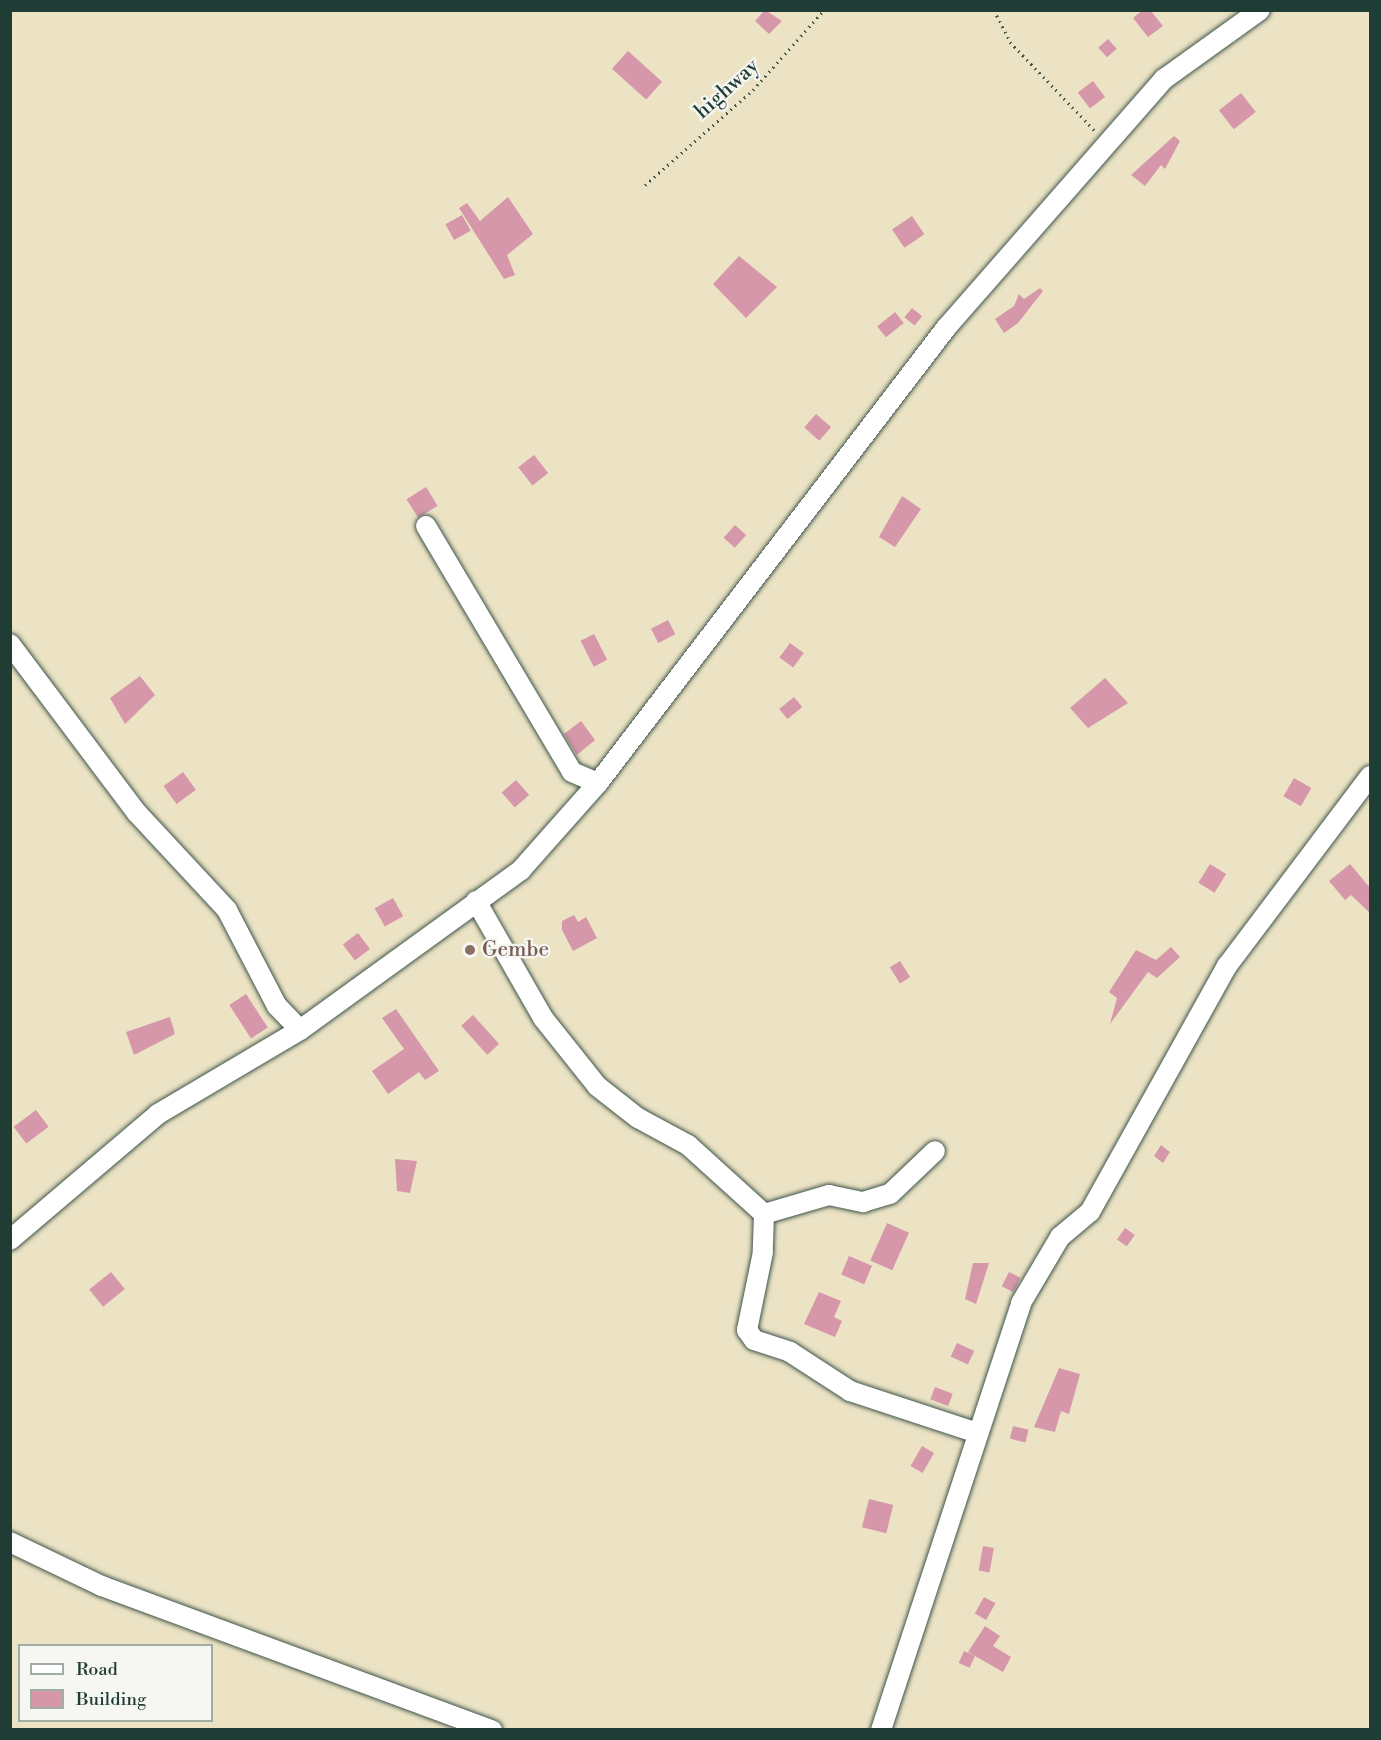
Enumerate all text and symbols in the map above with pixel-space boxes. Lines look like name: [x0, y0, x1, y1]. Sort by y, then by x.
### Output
street label: highway: [690, 54, 764, 124]
place label: Gembe: [482, 937, 549, 963]
marker: Gembe: [463, 943, 477, 957]
legend: [18, 1644, 213, 1722]
text: Road: [76, 1658, 118, 1681]
text: Building: [76, 1688, 146, 1711]

